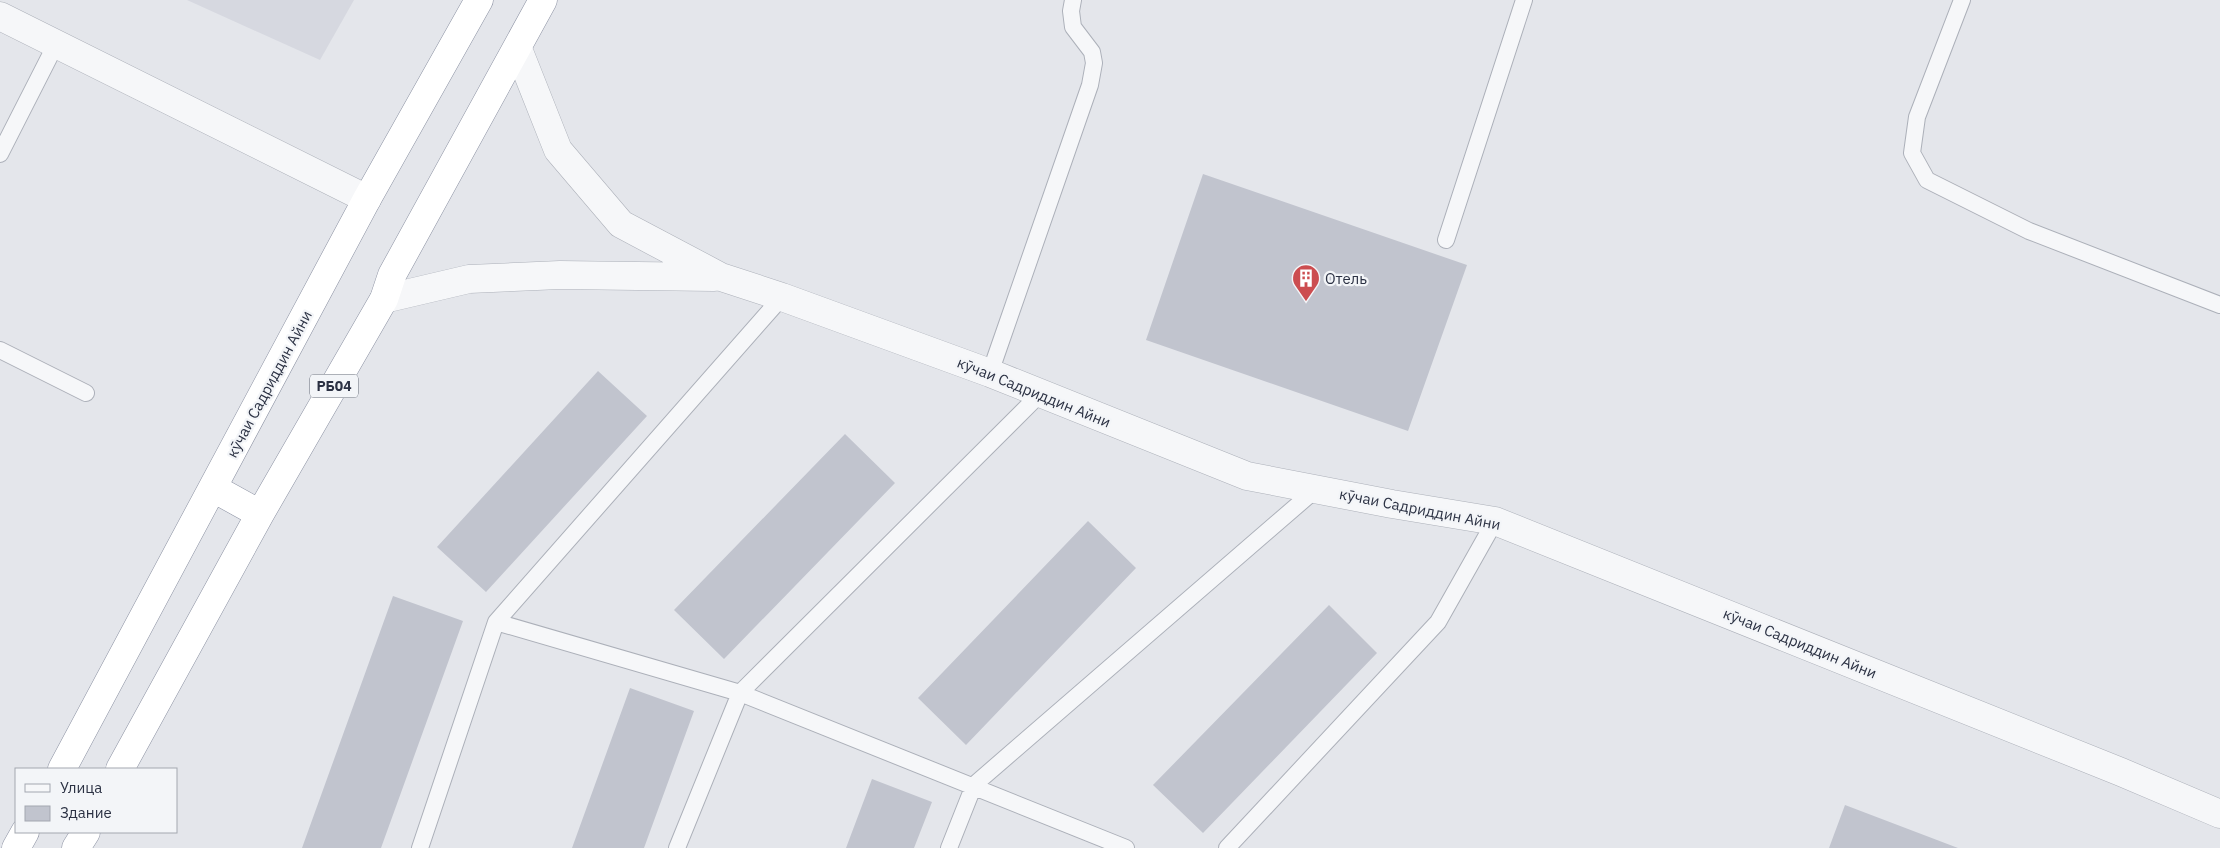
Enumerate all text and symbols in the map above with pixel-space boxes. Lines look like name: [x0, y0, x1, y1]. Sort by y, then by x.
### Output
building icon: Отель: [1291, 263, 1321, 302]
place label: Отель: [1325, 269, 1367, 288]
street label: кӯчаи Садриддин Айни: [222, 307, 316, 461]
street label: кӯчаи Садриддин Айни: [955, 353, 1113, 431]
road number: РБ04: [310, 374, 358, 398]
street label: кӯчаи Садриддин Айни: [1338, 484, 1502, 534]
street label: кӯчаи Садриддин Айни: [1721, 604, 1879, 682]
legend: [15, 768, 178, 833]
text: Улица: [60, 778, 102, 797]
text: Здание: [60, 803, 112, 822]

